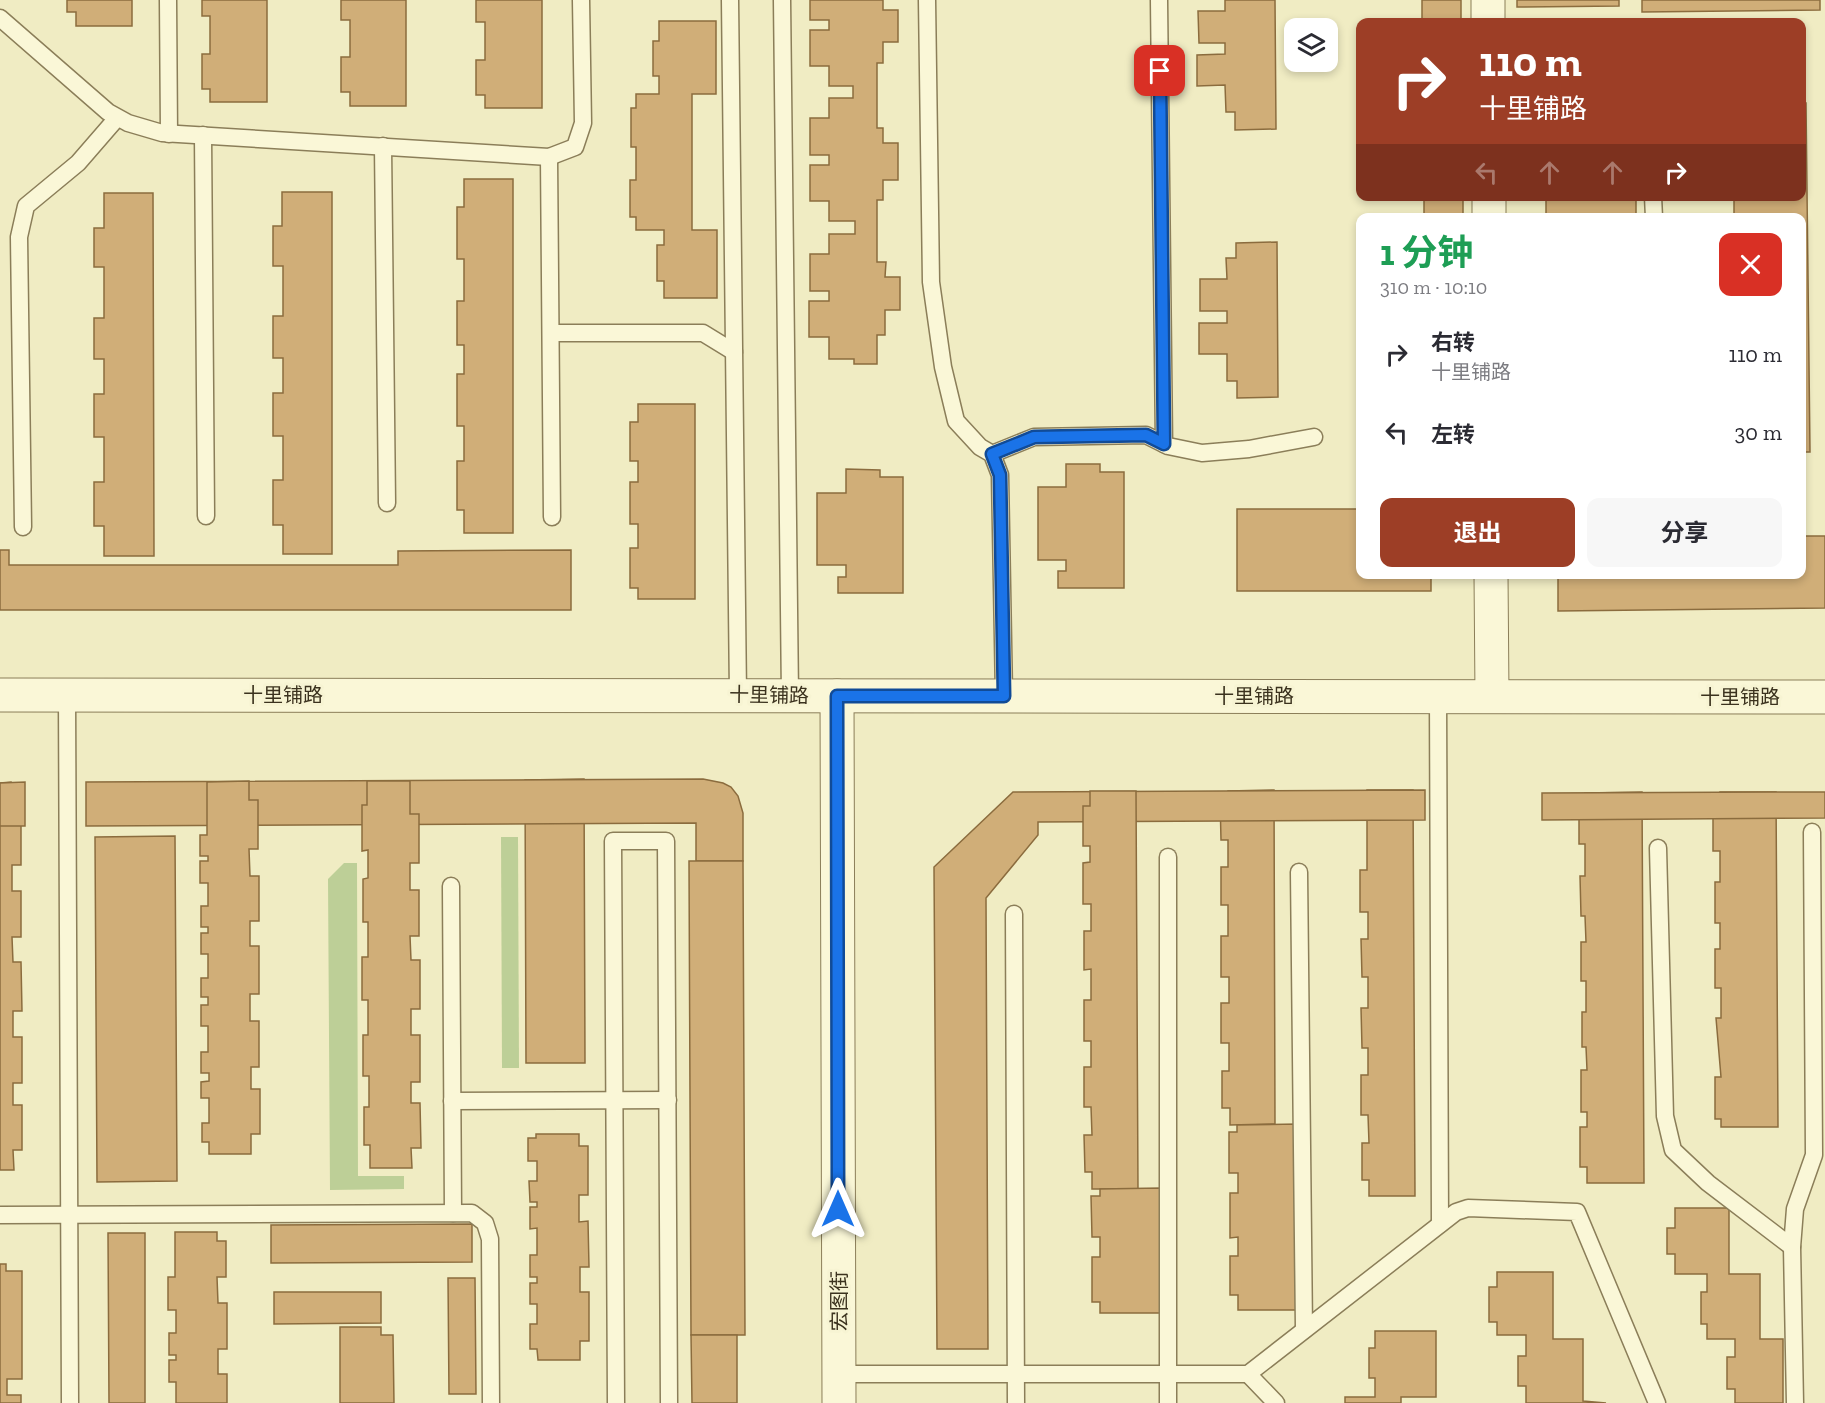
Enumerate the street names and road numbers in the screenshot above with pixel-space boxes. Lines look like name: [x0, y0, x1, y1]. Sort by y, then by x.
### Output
street label: 十里铺路: [729, 682, 809, 708]
street label: 十里铺路: [243, 683, 323, 707]
street label: 十里铺路: [1214, 684, 1294, 708]
street label: 十里铺路: [1700, 685, 1780, 709]
street label: 宏图街: [827, 1271, 851, 1331]

